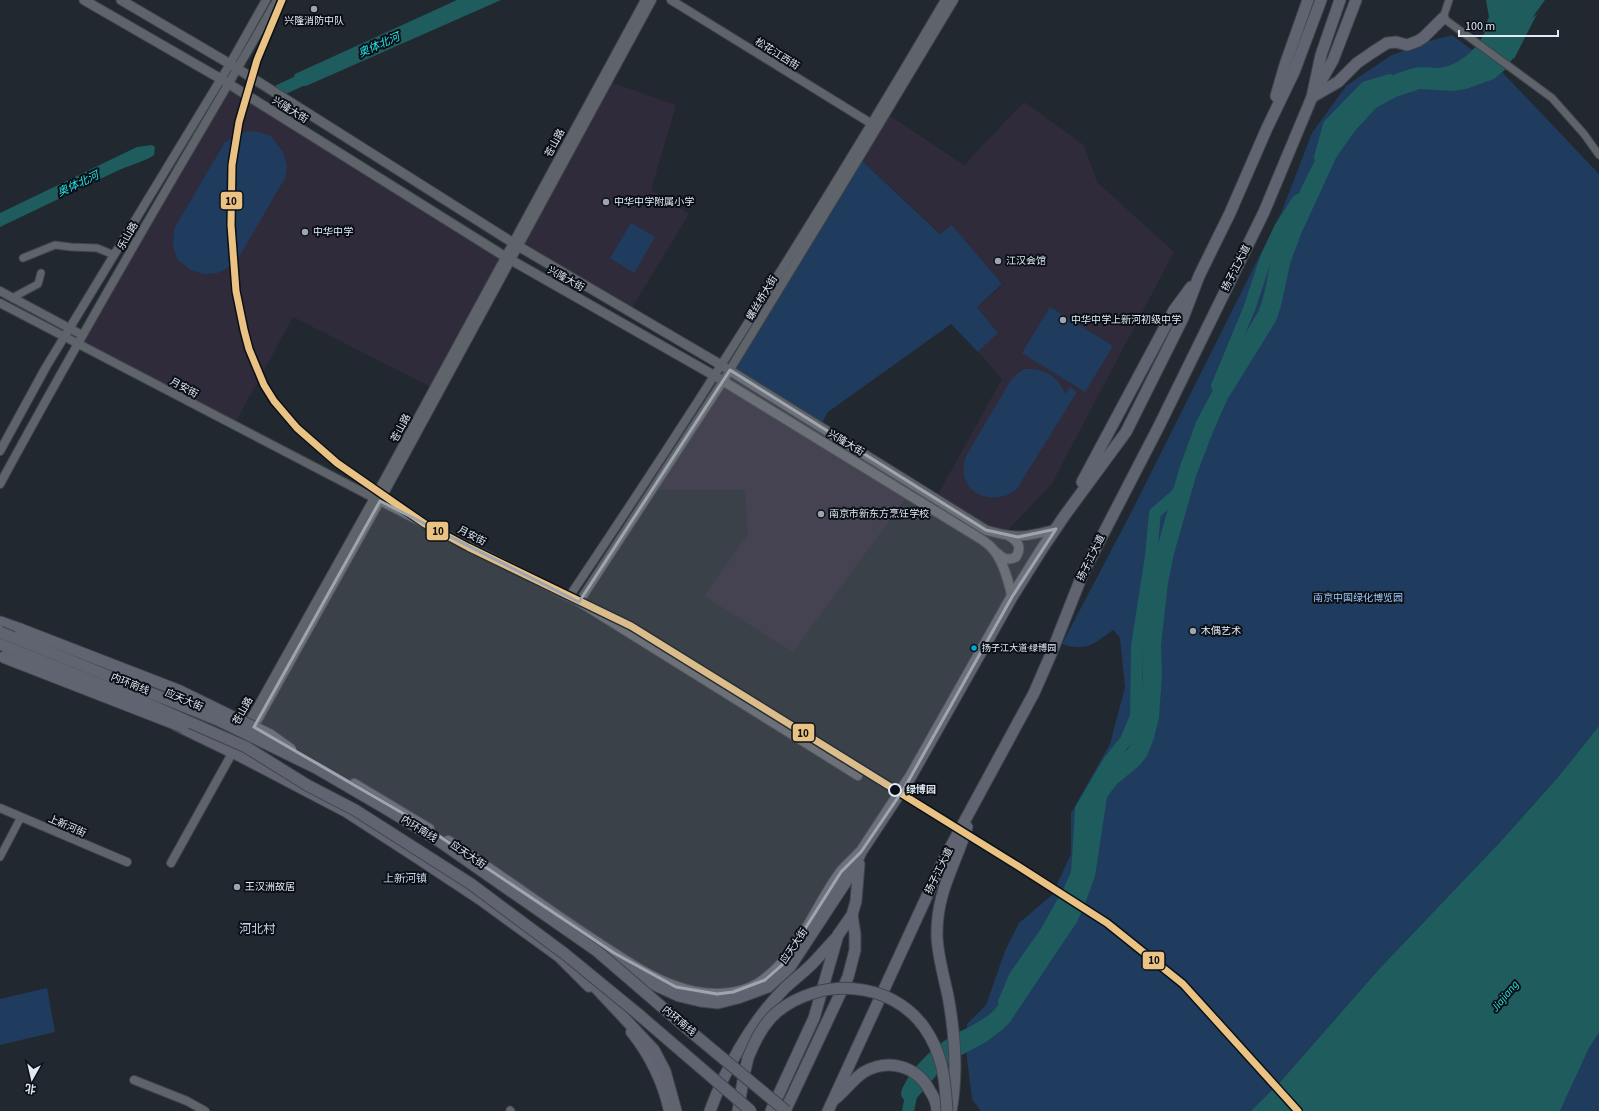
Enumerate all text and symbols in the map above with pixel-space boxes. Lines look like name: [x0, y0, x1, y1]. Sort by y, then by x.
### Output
marker: 兴隆消防中队: [309, 4, 319, 14]
scale bar: [1459, 12, 1558, 38]
place label: 兴隆消防中队: [284, 14, 344, 28]
text: 100 m: [1465, 18, 1495, 35]
water label: 奥体北河: [356, 28, 404, 61]
street label: 松花江西街: [752, 35, 802, 73]
street label: 兴隆大街: [269, 93, 311, 127]
street label: 苍山路: [542, 126, 568, 160]
water label: 奥体北河: [55, 167, 103, 200]
line badge: 10: [220, 191, 243, 210]
text: 10: [225, 194, 237, 209]
place label: 中华中学附属小学: [614, 195, 694, 209]
marker: 中华中学附属小学: [601, 197, 611, 207]
street label: 乐山路: [114, 220, 142, 252]
place label: 中华中学: [313, 225, 353, 239]
marker: 中华中学: [300, 227, 310, 237]
street label: 扬子江大道: [1218, 243, 1254, 293]
place label: 江汉会馆: [1006, 254, 1046, 268]
marker: 江汉会馆: [993, 256, 1003, 266]
street label: 兴隆大街: [545, 263, 587, 295]
street label: 螺丝桥大街: [743, 273, 781, 323]
place label: 中华中学上新河初级中学: [1071, 313, 1181, 327]
marker: 中华中学上新河初级中学: [1058, 315, 1068, 325]
street label: 月安街: [167, 375, 201, 401]
street label: 苍山路: [388, 411, 414, 445]
street label: 兴隆大街: [825, 427, 867, 459]
place label: 南京市新东方烹饪学校: [829, 507, 929, 521]
marker: 南京市新东方烹饪学校: [816, 509, 826, 519]
line badge: 10: [426, 521, 449, 541]
street label: 月安街: [455, 523, 489, 549]
text: 10: [432, 524, 444, 539]
street label: 扬子江大道: [1074, 532, 1108, 584]
park label: 南京中国绿化博览园: [1313, 591, 1403, 605]
place label: 木偶艺术: [1201, 624, 1241, 638]
marker: 木偶艺术: [1188, 626, 1198, 636]
place label: 扬子江大道·绿博园: [982, 642, 1056, 655]
marker: 扬子江大道·绿博园: [969, 643, 979, 653]
street label: 内环南线: [109, 670, 151, 698]
street label: 应天大街: [163, 686, 205, 714]
street label: 苍山路: [230, 694, 256, 728]
line badge: 10: [792, 723, 815, 742]
text: 10: [797, 726, 809, 741]
marker: 绿博园: [888, 783, 902, 797]
place label: 绿博园: [906, 783, 936, 797]
street label: 上新河街: [46, 812, 88, 840]
street label: 内环南线: [398, 812, 440, 846]
street label: 应天大街: [448, 838, 488, 872]
street label: 扬子江大道: [922, 845, 956, 897]
district label: 上新河镇: [383, 871, 427, 886]
place label: 王汉洲故居: [245, 880, 295, 894]
marker: 王汉洲故居: [232, 882, 242, 892]
district label: 河北村: [239, 921, 276, 938]
street label: 应天大街: [777, 926, 811, 966]
line badge: 10: [1142, 951, 1165, 970]
text: 10: [1148, 953, 1160, 968]
water label: Jiajiang: [1487, 977, 1522, 1016]
street label: 内环南线: [659, 1003, 699, 1039]
north arrow: [12, 1059, 52, 1099]
text: 北: [24, 1080, 37, 1097]

